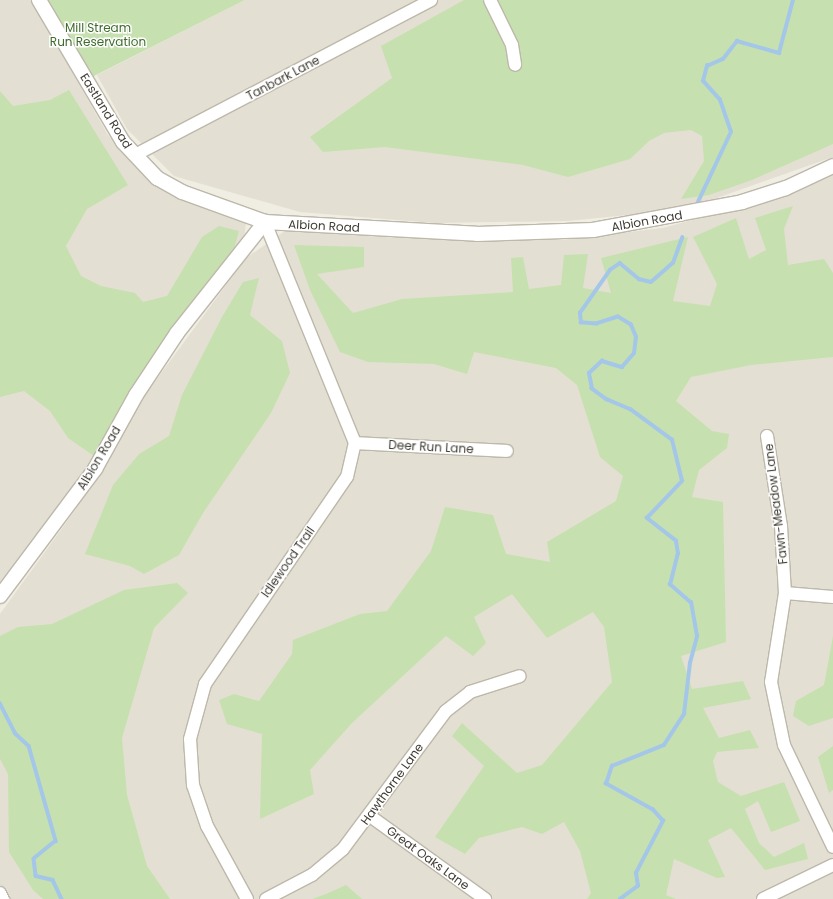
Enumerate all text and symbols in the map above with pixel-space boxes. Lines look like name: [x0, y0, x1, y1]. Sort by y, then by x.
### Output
park label: Mill Stream Run Reservation: [50, 21, 146, 49]
street label: Tanbark Lane: [244, 53, 322, 103]
street label: Eastland Road: [77, 71, 135, 151]
street label: Albion Road: [610, 208, 684, 234]
street label: Albion Road: [288, 217, 360, 235]
street label: Albion Road: [74, 423, 124, 493]
street label: Deer Run Lane: [388, 438, 474, 456]
street label: Fawn-Meadow Lane: [761, 443, 791, 565]
street label: Idlewood Trail: [258, 524, 318, 600]
street label: Hawthorne Lane: [358, 740, 426, 828]
street label: Great Oaks Lane: [384, 823, 472, 893]

